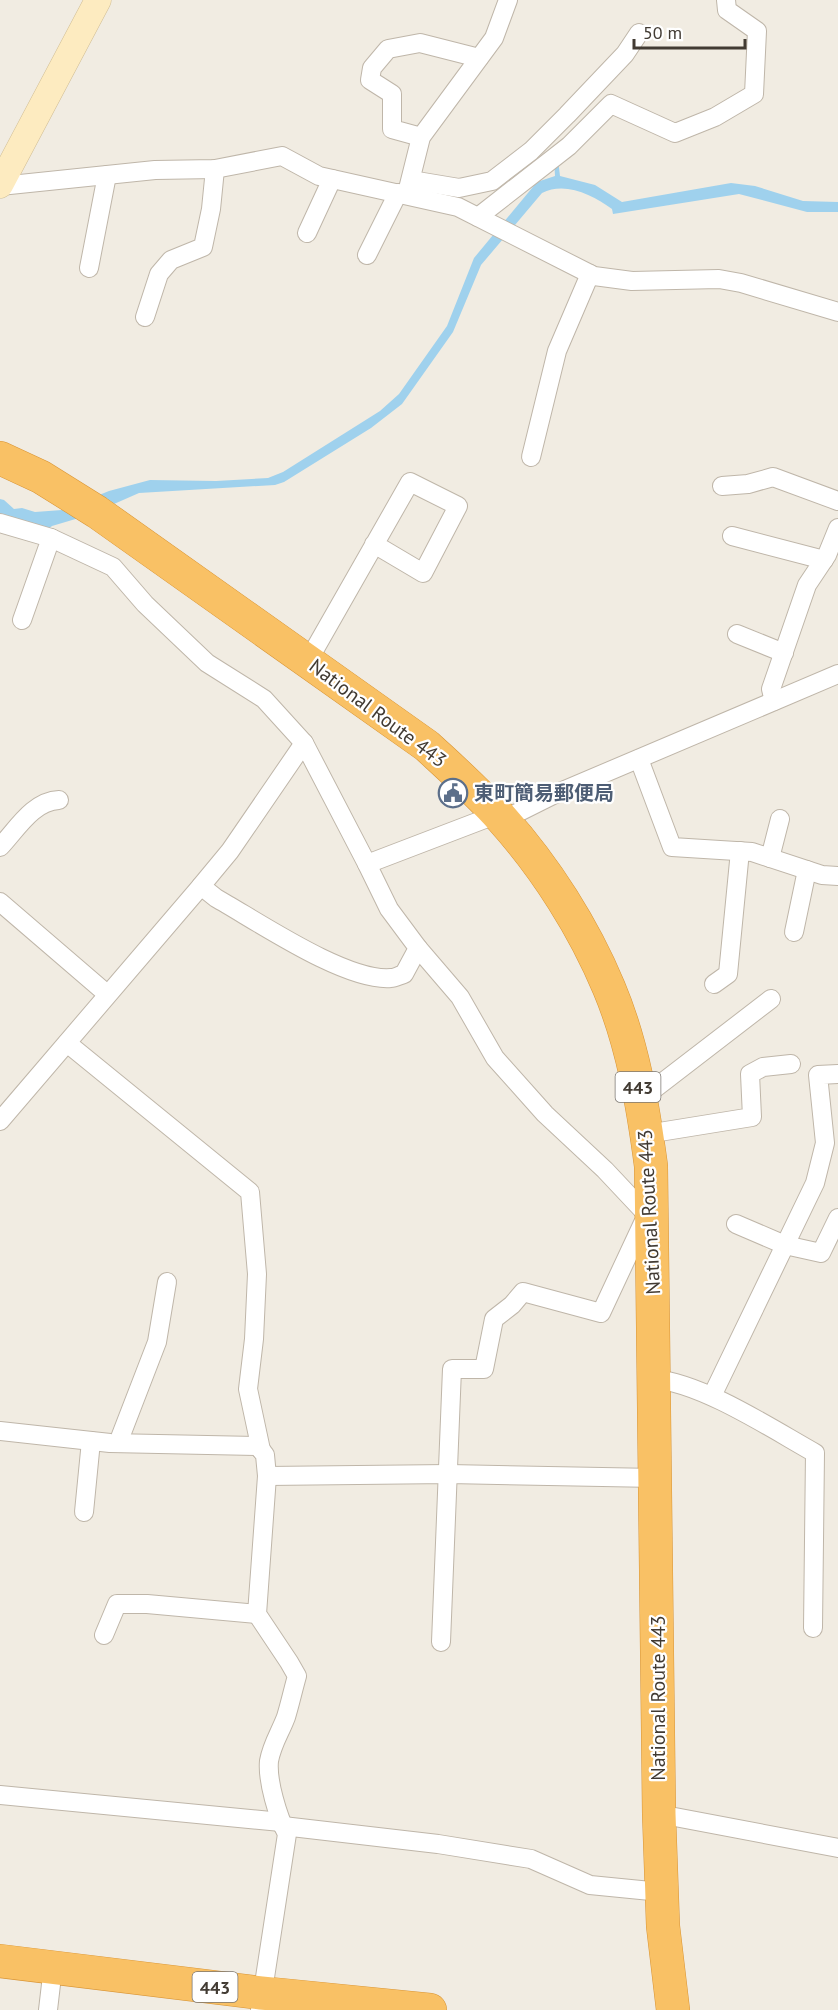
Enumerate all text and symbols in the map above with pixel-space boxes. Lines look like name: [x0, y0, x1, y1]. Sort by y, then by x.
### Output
scale bar: [634, 12, 745, 50]
text: 50 m: [643, 21, 682, 44]
street label: National Route 443: [304, 653, 452, 773]
public building icon: 東町簡易郵便局: [437, 777, 469, 809]
place label: 東町簡易郵便局: [474, 780, 614, 806]
road number: 443: [616, 1072, 660, 1102]
street label: National Route 443: [632, 1129, 666, 1295]
street label: National Route 443: [645, 1615, 671, 1781]
road number: 443: [192, 1972, 238, 2002]

